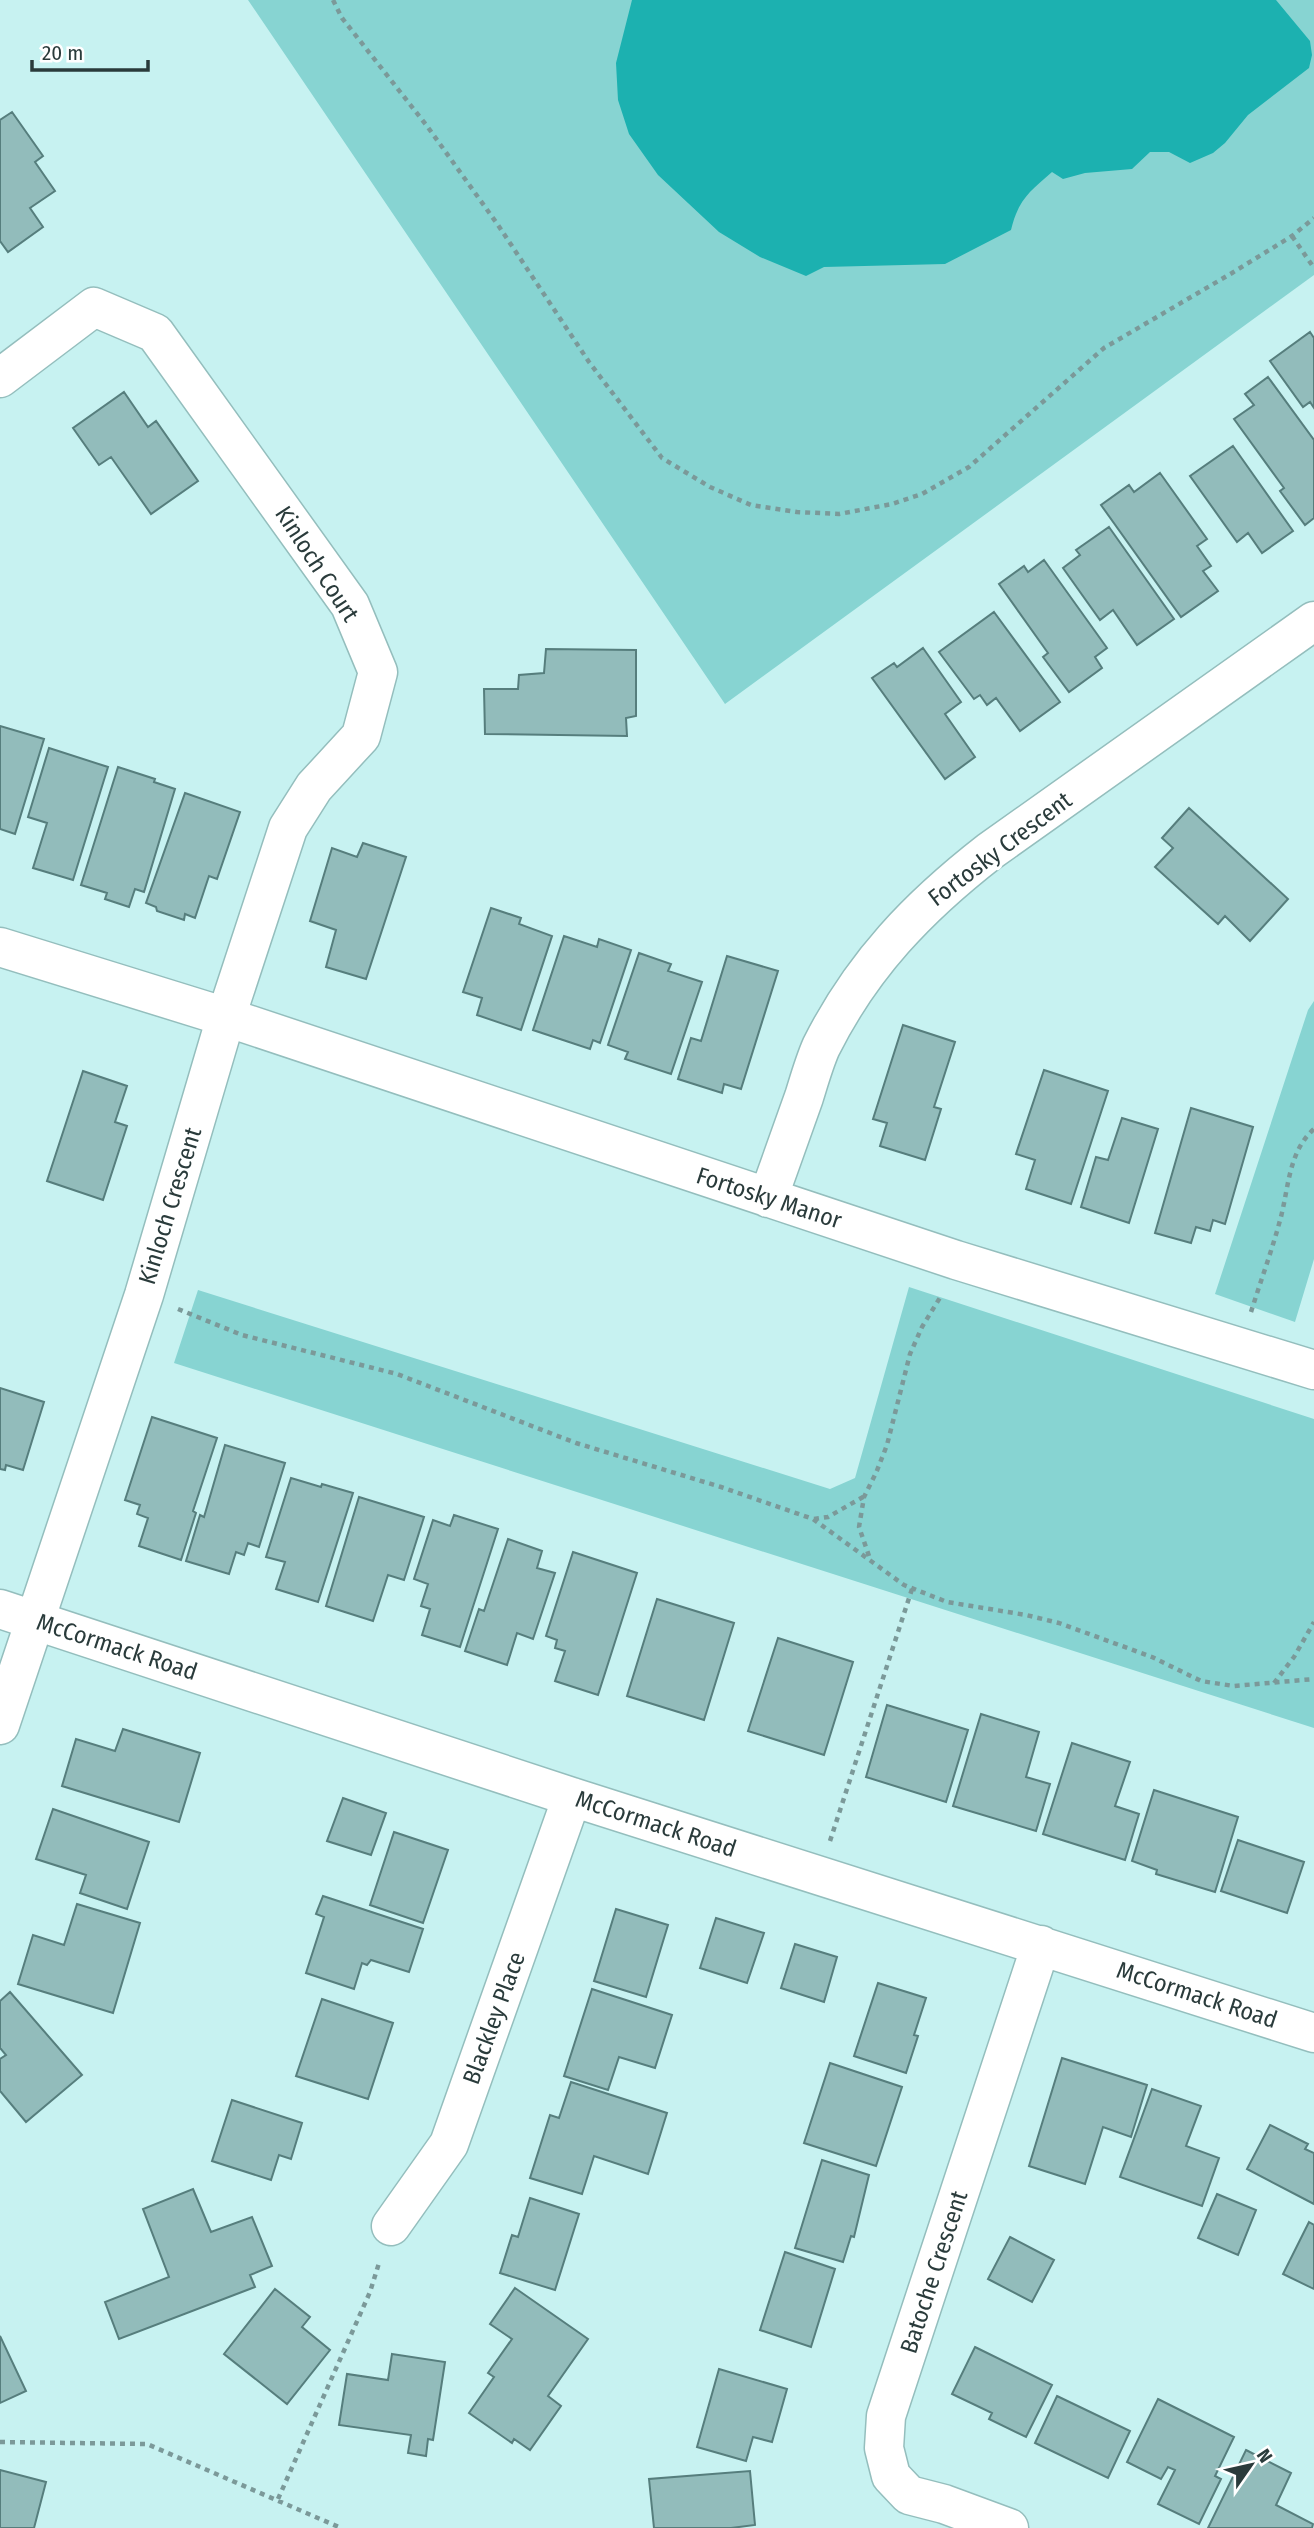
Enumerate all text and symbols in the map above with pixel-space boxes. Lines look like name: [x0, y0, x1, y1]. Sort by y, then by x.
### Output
scale bar: [32, 28, 147, 72]
text: 20 m: [42, 40, 83, 66]
street label: Kinloch Court: [269, 501, 365, 627]
street label: Fortosky Crescent: [923, 786, 1077, 912]
street label: Kinloch Crescent: [133, 1124, 207, 1288]
street label: Fortosky Manor: [693, 1161, 846, 1235]
street label: McCormack Road: [33, 1608, 201, 1686]
street label: McCormack Road: [572, 1785, 740, 1863]
street label: Blackley Place: [457, 1948, 531, 2088]
street label: McCormack Road: [1113, 1956, 1281, 2034]
street label: Batoche Crescent: [895, 2187, 974, 2357]
north arrow: [1216, 2430, 1286, 2500]
text: N: [1252, 2445, 1277, 2467]

